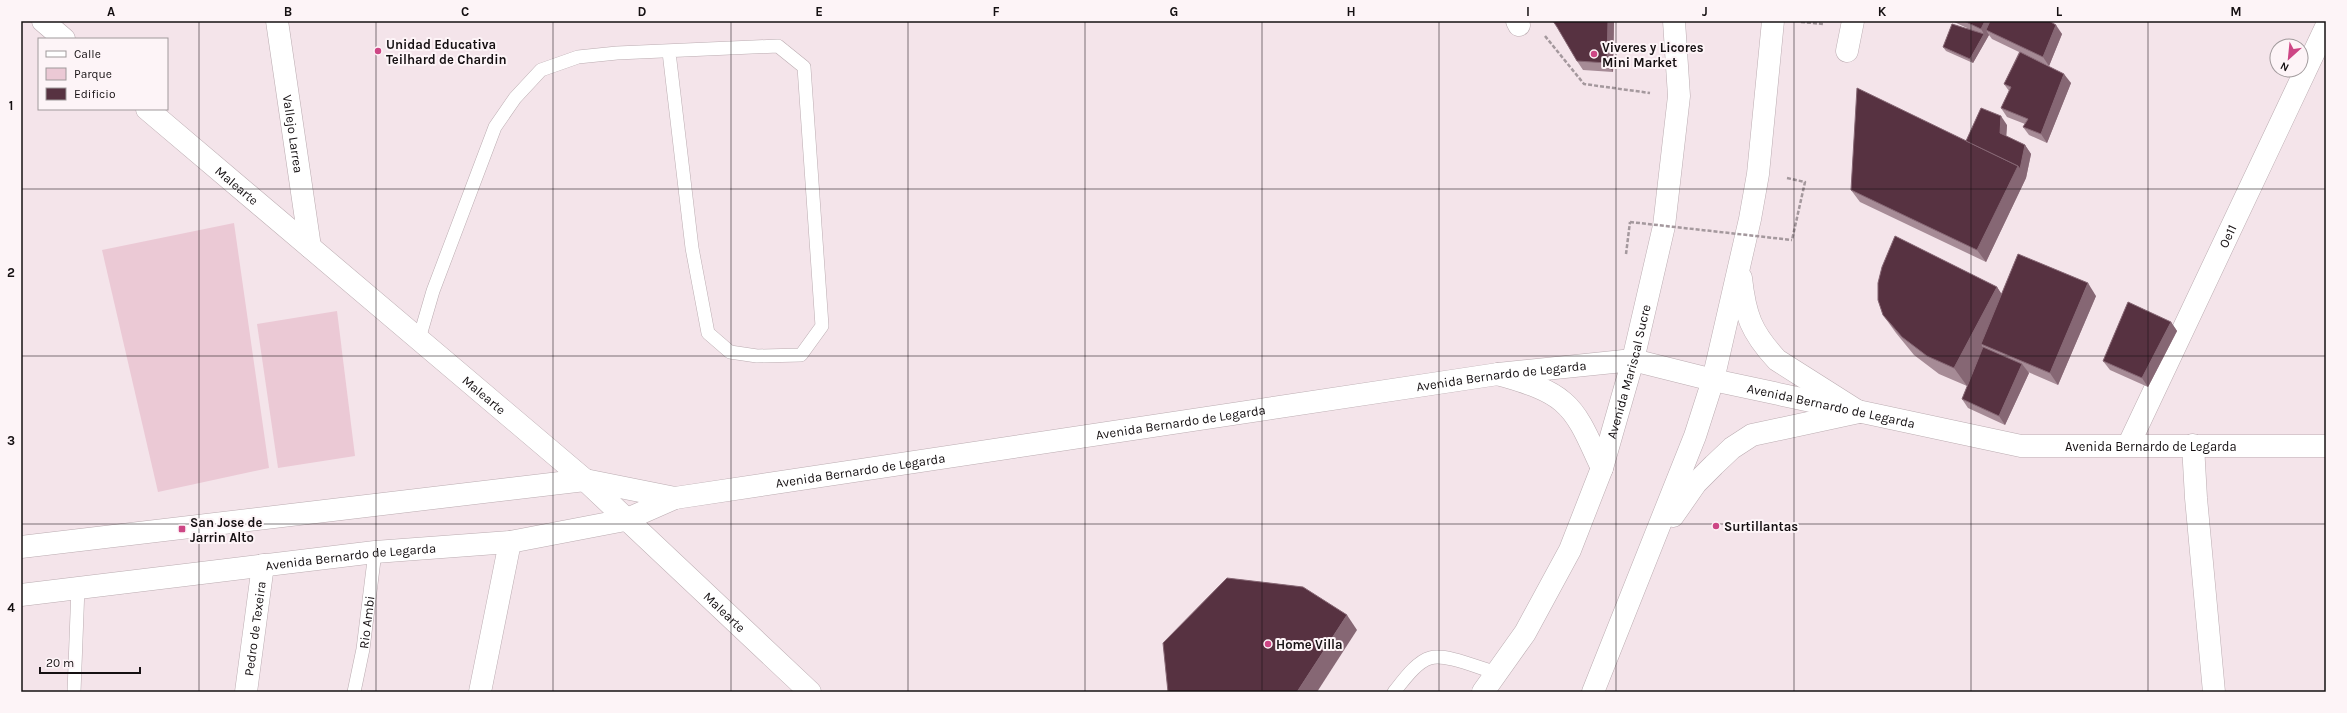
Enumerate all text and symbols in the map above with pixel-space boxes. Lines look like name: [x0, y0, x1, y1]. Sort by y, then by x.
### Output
text: A: [107, 4, 115, 19]
text: B: [284, 4, 292, 19]
text: C: [461, 4, 469, 19]
text: D: [638, 4, 647, 19]
text: E: [815, 4, 823, 19]
text: F: [992, 4, 1000, 19]
text: G: [1170, 4, 1178, 19]
text: H: [1346, 4, 1356, 19]
text: I: [1526, 4, 1530, 19]
text: J: [1702, 4, 1708, 19]
text: K: [1878, 4, 1887, 19]
text: L: [2056, 4, 2063, 19]
text: M: [2230, 4, 2242, 19]
place label: Unidad Educativa Teilhard de Chardin: [386, 37, 507, 67]
legend: [38, 38, 168, 110]
north arrow: [2269, 38, 2309, 78]
place label: Viveres y Licores Mini Market: [1602, 40, 1704, 70]
marker: Unidad Educativa Teilhard de Chardin: [373, 46, 383, 56]
text: Calle: [74, 47, 101, 61]
marker: Viveres y Licores Mini Market: [1589, 49, 1599, 59]
text: N: [2278, 59, 2291, 74]
text: Parque: [74, 67, 112, 81]
text: Edificio: [74, 87, 115, 101]
street label: Vallejo Larrea: [280, 94, 307, 174]
text: 1: [9, 98, 13, 113]
street label: Malearte: [212, 163, 262, 208]
street label: Oe11: [2215, 222, 2239, 250]
text: 2: [7, 265, 15, 280]
street label: Avenida Mariscal Sucre: [1603, 303, 1653, 440]
street label: Avenida Bernardo de Legarda: [1415, 357, 1587, 394]
street label: Malearte: [460, 372, 509, 417]
street label: Avenida Bernardo de Legarda: [1746, 380, 1917, 431]
street label: Avenida Bernardo de Legarda: [1095, 402, 1267, 442]
text: 3: [7, 433, 15, 448]
street label: Avenida Bernardo de Legarda: [2065, 439, 2237, 454]
street label: Avenida Bernardo de Legarda: [774, 450, 946, 490]
place label: San Jose de Jarrin Alto: [190, 515, 262, 545]
place label: Surtillantas: [1724, 519, 1798, 534]
marker: Surtillantas: [1711, 521, 1721, 531]
marker: San Jose de Jarrin Alto: [177, 524, 187, 534]
street label: Avenida Bernardo de Legarda: [265, 540, 437, 573]
street label: Pedro de Texeira: [241, 580, 268, 677]
street label: Malearte: [701, 588, 749, 635]
street label: Rio Ambi: [356, 595, 377, 649]
text: 4: [7, 600, 15, 615]
place label: Home Villa: [1276, 637, 1343, 652]
marker: Home Villa: [1263, 639, 1273, 649]
scale bar: [40, 649, 140, 675]
text: 20 m: [46, 656, 74, 670]

